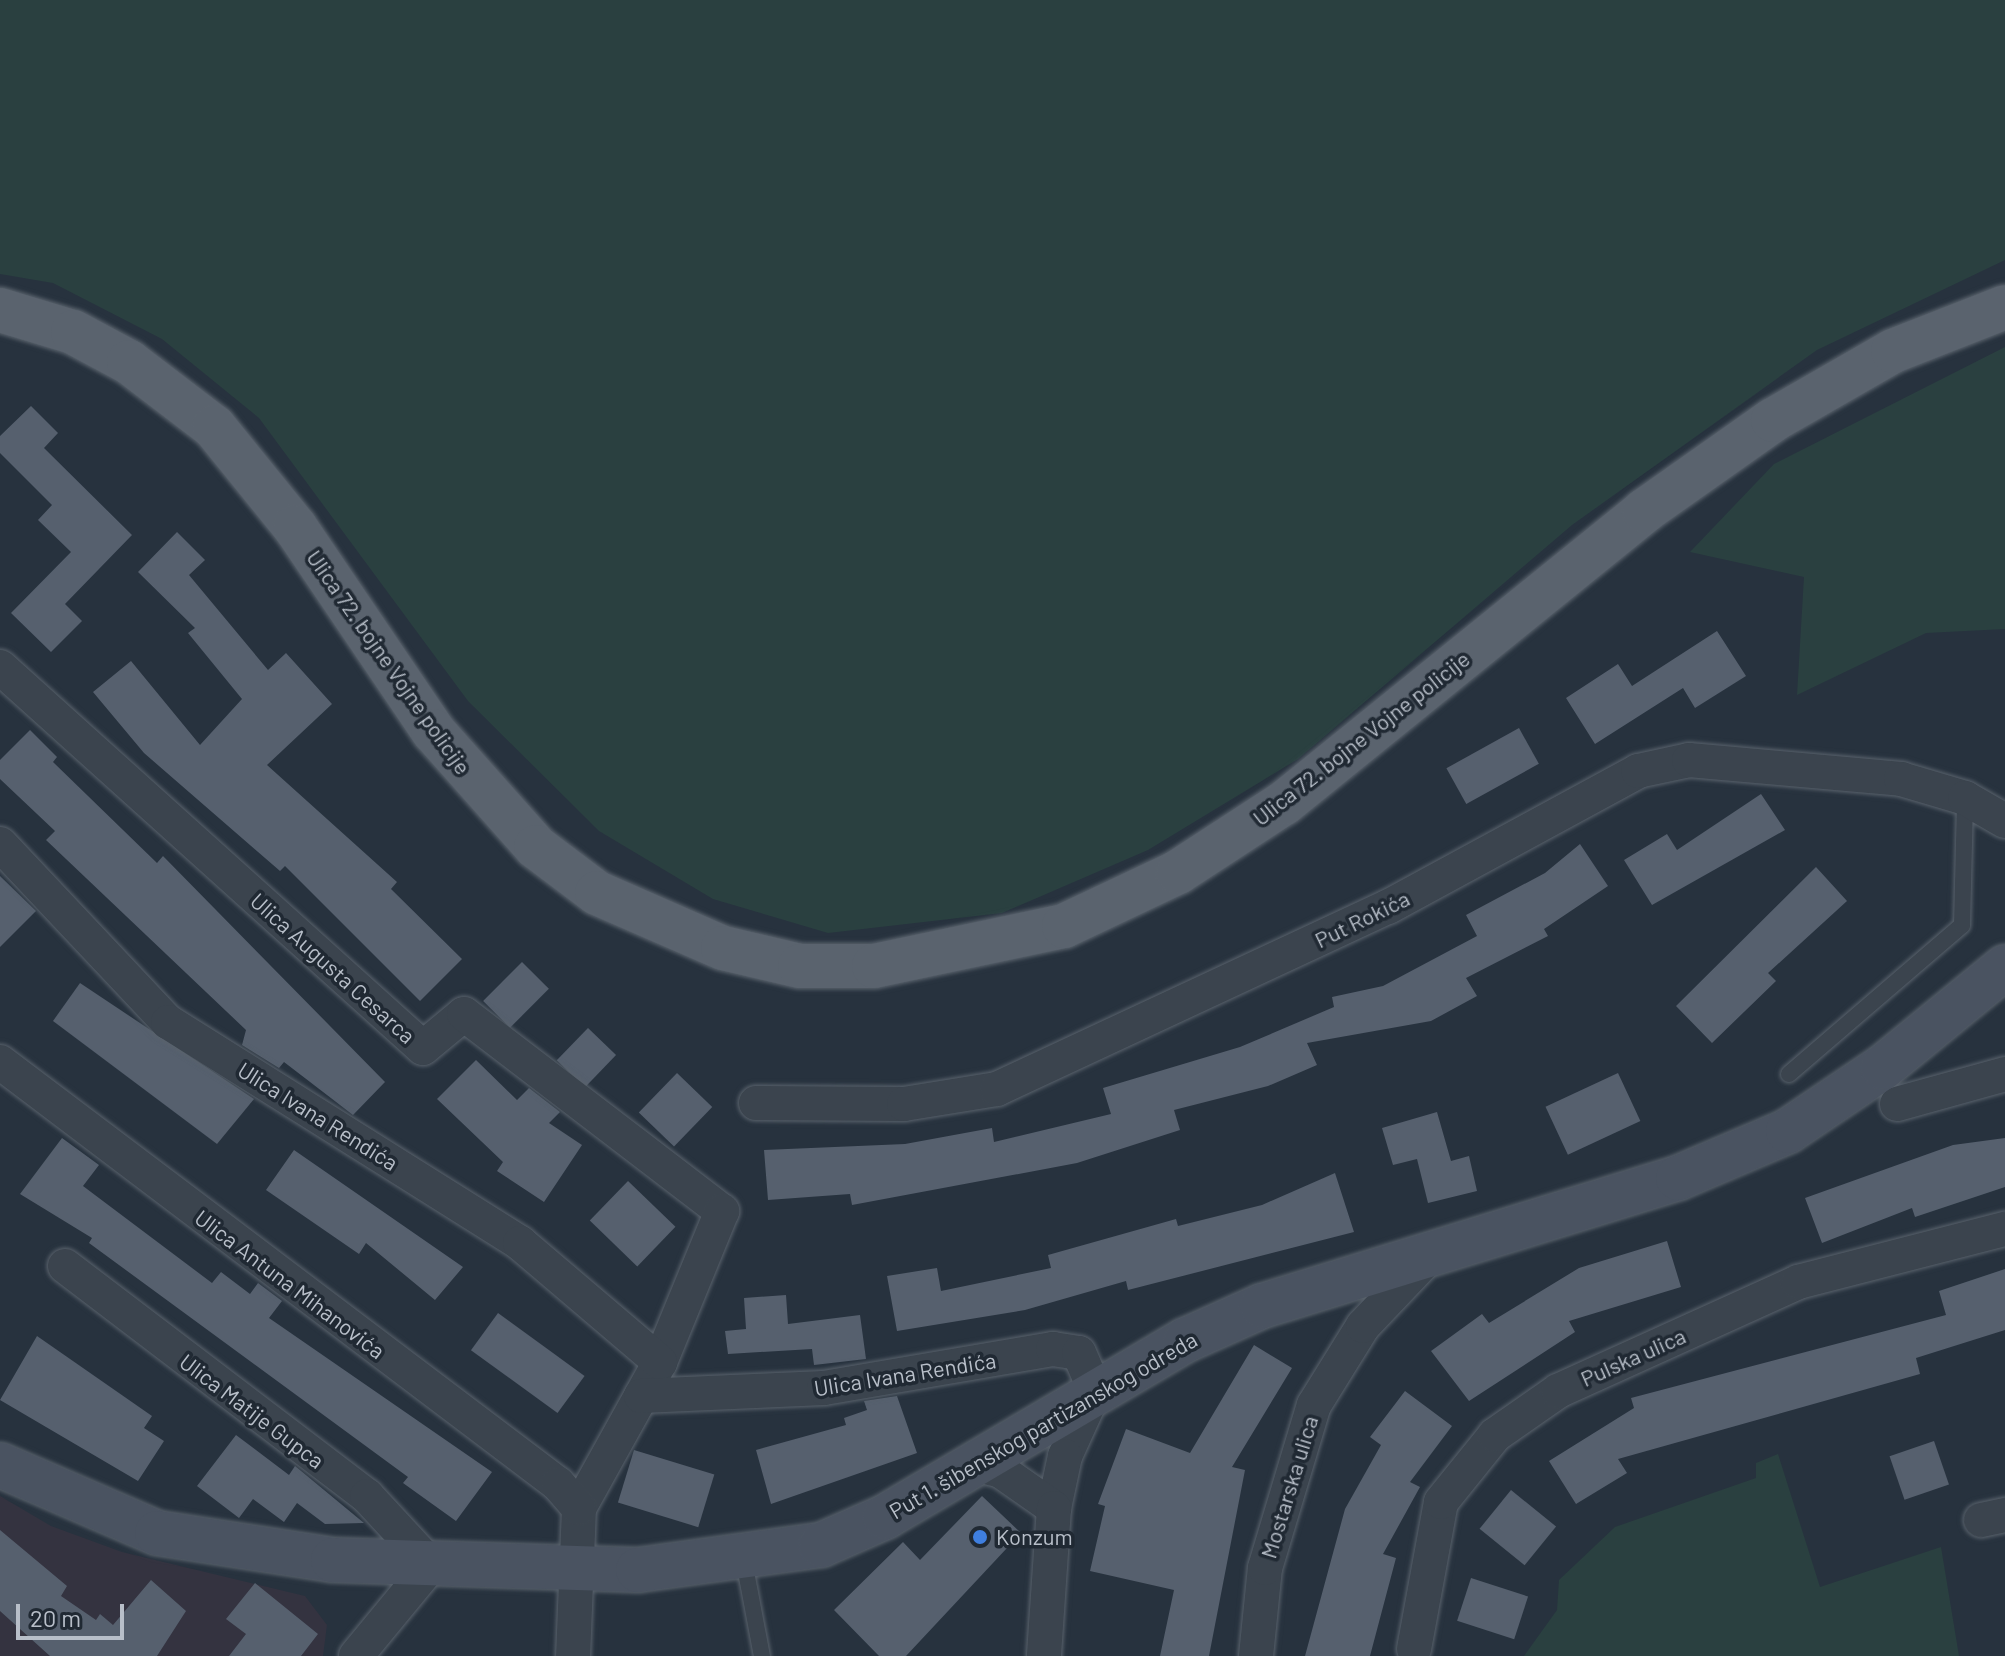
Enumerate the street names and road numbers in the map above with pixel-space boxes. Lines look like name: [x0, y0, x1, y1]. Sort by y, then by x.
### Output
street label: Ulica 72. bojne Vojne policije: [301, 545, 477, 779]
street label: Ulica 72. bojne Vojne policije: [1247, 645, 1475, 831]
street label: Put Rokića: [1310, 885, 1414, 953]
street label: Ulica Augusta Cesarca: [245, 887, 421, 1049]
street label: Ulica Ivana Rendića: [233, 1056, 403, 1176]
street label: Ulica Antuna Mihanovića: [190, 1204, 390, 1364]
street label: Pulska ulica: [1576, 1322, 1690, 1392]
street label: Put 1. šibenskog partizanskog odreda: [884, 1326, 1202, 1524]
street label: Ulica Ivana Rendića: [812, 1347, 998, 1401]
street label: Ulica Matije Gupca: [175, 1348, 329, 1474]
street label: Mostarska ulica: [1255, 1413, 1323, 1561]

